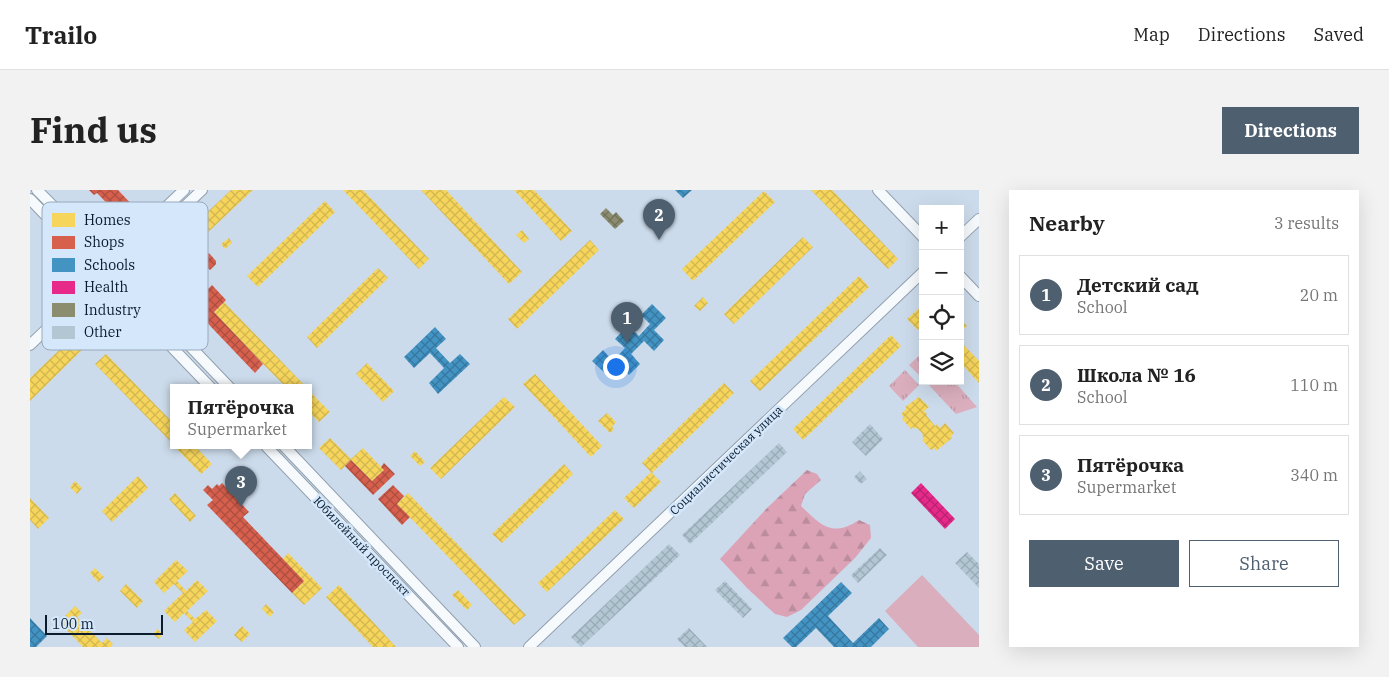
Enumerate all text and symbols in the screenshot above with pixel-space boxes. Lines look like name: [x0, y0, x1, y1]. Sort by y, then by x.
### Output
text: Trailo: [25, 19, 97, 51]
text: Map: [1133, 23, 1170, 46]
text: Directions: [1198, 23, 1286, 46]
text: Saved: [1314, 23, 1364, 46]
text: Find us: [30, 107, 157, 153]
button: Directions: [1222, 107, 1359, 154]
pin: 2: [643, 199, 675, 240]
legend: [42, 202, 208, 350]
map controls: [919, 205, 964, 385]
button: +: [919, 205, 964, 250]
text: Nearby: [1029, 209, 1105, 237]
text: Homes: [84, 211, 131, 229]
text: 3 results: [1274, 213, 1339, 233]
text: Shops: [84, 233, 124, 251]
button: −: [919, 250, 964, 295]
text: Schools: [84, 256, 135, 274]
text: Детский сад: [1077, 273, 1199, 297]
text: Health: [84, 278, 128, 296]
text: 1: [1041, 285, 1051, 305]
text: 20 m: [1300, 285, 1338, 305]
button: locate: [919, 295, 964, 340]
text: School: [1077, 297, 1128, 317]
text: Industry: [84, 301, 141, 319]
pin: 1: [611, 302, 643, 343]
text: Other: [84, 323, 122, 341]
button: layers: [919, 340, 964, 385]
your location: [603, 354, 629, 380]
text: Школа № 16: [1077, 363, 1196, 387]
text: 2: [1041, 375, 1051, 395]
text: 110 m: [1290, 375, 1338, 395]
popup: [170, 384, 312, 449]
text: School: [1077, 387, 1128, 407]
text: Пятёрочка: [187, 395, 295, 419]
street label: Социалистическая улица: [666, 402, 786, 518]
text: Supermarket: [187, 419, 287, 439]
text: Пятёрочка: [1077, 453, 1184, 477]
text: 3: [1041, 465, 1051, 485]
text: 340 m: [1290, 465, 1338, 485]
pin: 3: [225, 466, 257, 507]
text: Supermarket: [1077, 477, 1176, 497]
street label: Юбилейный проспект: [311, 493, 413, 599]
button: Save: [1029, 540, 1179, 587]
button: Share: [1189, 540, 1339, 587]
scale bar: [45, 612, 162, 635]
text: 100 m: [52, 615, 94, 633]

